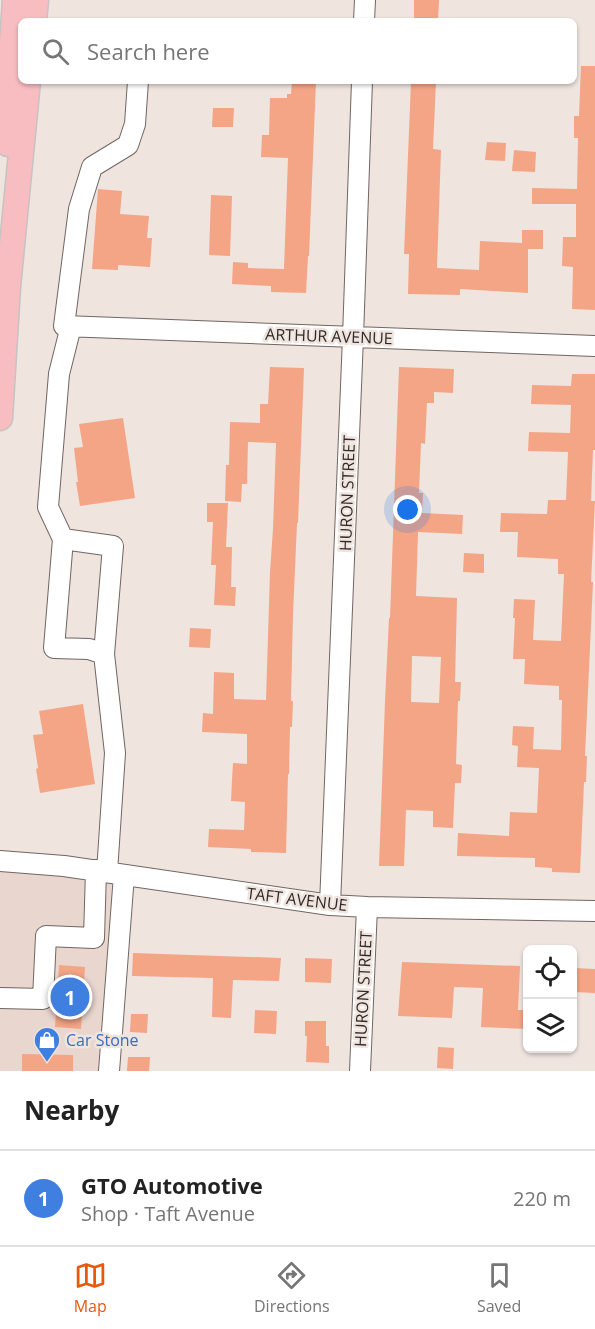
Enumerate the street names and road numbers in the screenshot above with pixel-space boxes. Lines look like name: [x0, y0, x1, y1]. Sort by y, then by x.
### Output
street label: ARTHUR AVENUE: [265, 323, 393, 349]
street label: HURON STREET: [334, 434, 360, 551]
street label: TAFT AVENUE: [245, 882, 349, 916]
street label: HURON STREET: [349, 930, 377, 1048]

